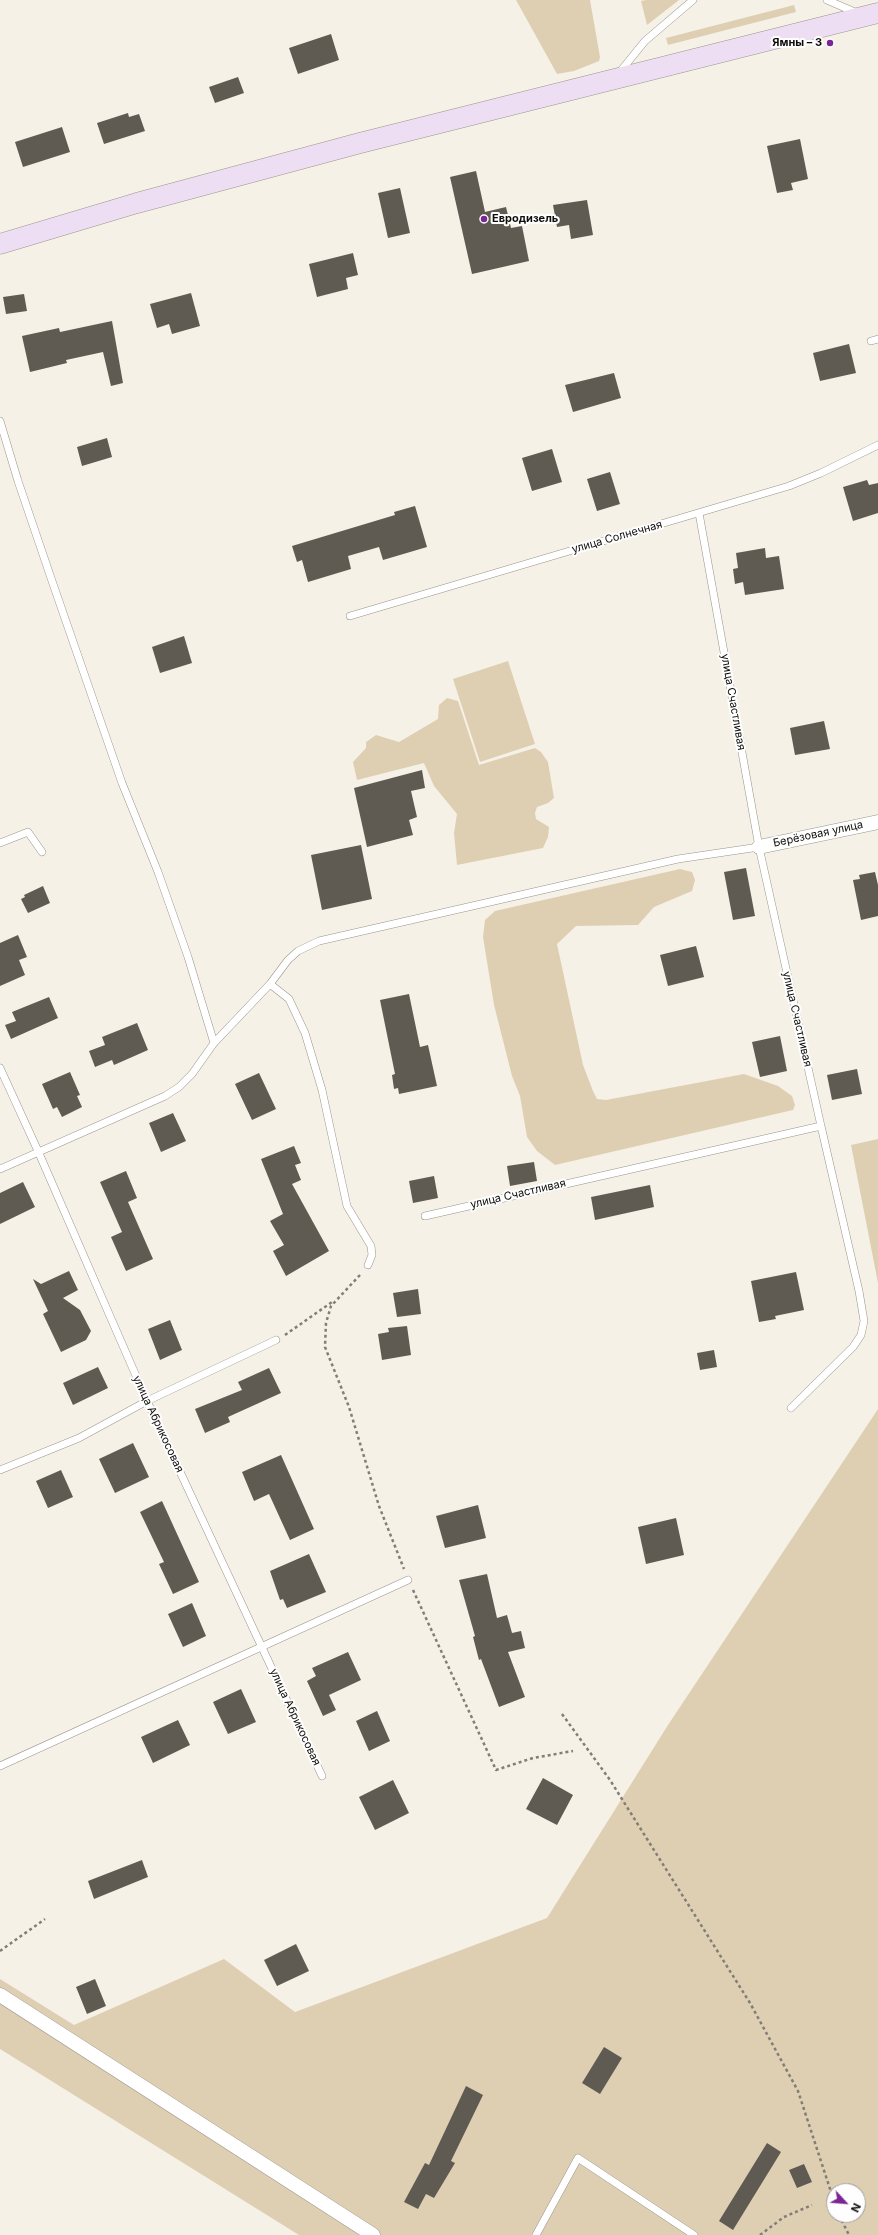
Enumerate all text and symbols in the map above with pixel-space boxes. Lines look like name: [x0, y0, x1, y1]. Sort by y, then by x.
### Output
place label: Ямны – 3: [772, 36, 822, 50]
marker: Ямны – 3: [825, 38, 835, 48]
place label: Евродизель: [492, 212, 558, 226]
marker: Евродизель: [479, 214, 489, 224]
street label: улица Солнечная: [570, 518, 664, 556]
street label: улица Счастливая: [718, 653, 748, 751]
street label: Берёзовая улица: [772, 818, 864, 850]
street label: улица Счастливая: [780, 970, 814, 1068]
street label: улица Счастливая: [469, 1177, 567, 1211]
street label: улица Абрикосовая: [130, 1373, 186, 1475]
street label: улица Абрикосовая: [267, 1666, 323, 1768]
north arrow: [826, 2183, 866, 2223]
text: N: [848, 2201, 864, 2215]

